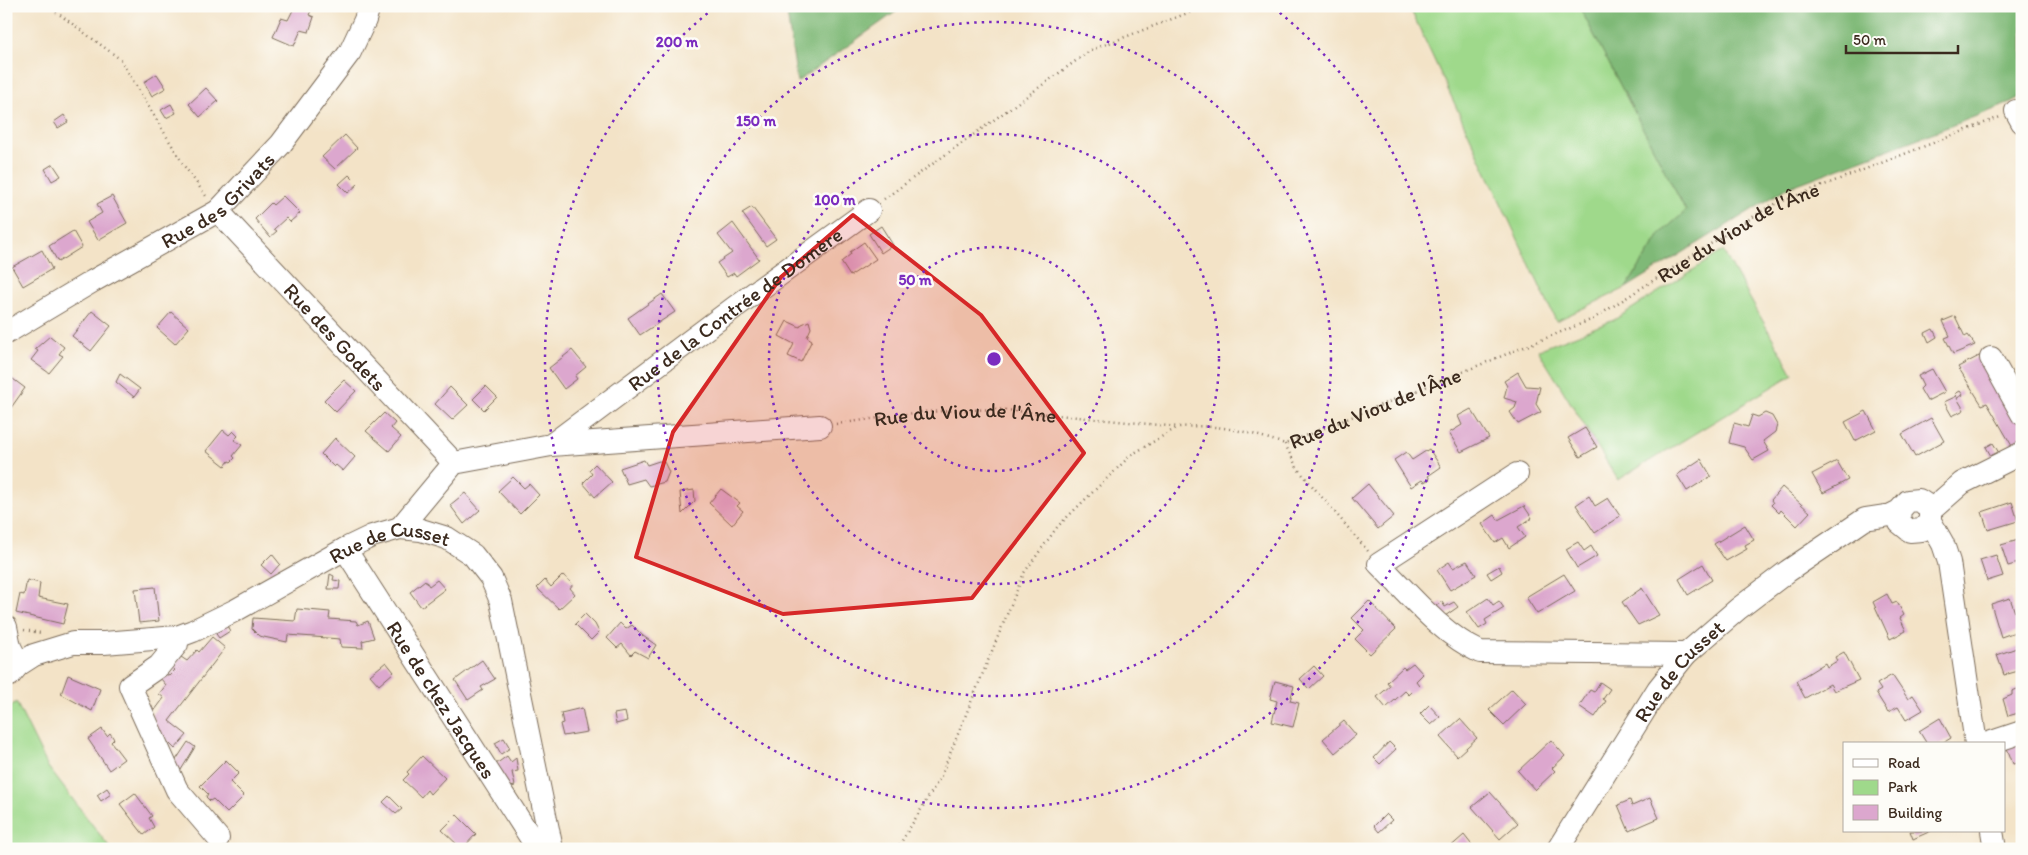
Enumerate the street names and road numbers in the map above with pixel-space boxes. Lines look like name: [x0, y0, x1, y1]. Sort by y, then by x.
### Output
street label: Rue des Grivats: [156, 147, 280, 253]
street label: Rue du Viou de l'Âne: [1652, 176, 1822, 288]
street label: Rue de la Contrée de Domère: [622, 221, 847, 396]
street label: Rue des Godets: [279, 277, 392, 396]
street label: Rue du Viou de l'Âne: [1285, 361, 1465, 454]
street label: Rue du Viou de l'Âne: [872, 396, 1058, 431]
street label: Rue de Cusset: [324, 515, 454, 568]
street label: Rue de Cusset: [1628, 614, 1729, 726]
street label: Rue de chez Jacques: [382, 616, 502, 783]

